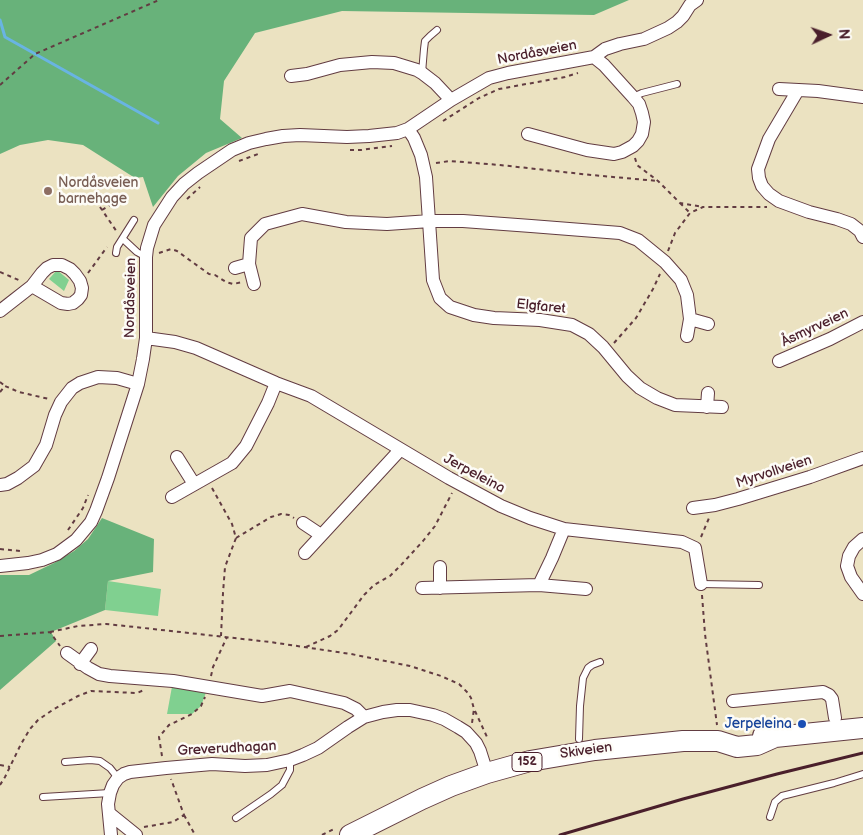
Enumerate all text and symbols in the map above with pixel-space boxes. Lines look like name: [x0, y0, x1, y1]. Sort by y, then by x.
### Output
north arrow: [803, 10, 853, 60]
text: N: [835, 28, 852, 40]
street label: Nordåsveien: [496, 37, 578, 69]
place label: Nordåsveien barnehage: [58, 175, 138, 208]
marker: Nordåsveien barnehage: [42, 185, 54, 197]
street label: Nordåsveien: [122, 258, 140, 338]
street label: Elgfaret: [516, 296, 566, 318]
street label: Åsmyrveien: [779, 305, 851, 351]
street label: Jerpeleina: [440, 451, 508, 497]
street label: Myrvollveien: [734, 452, 814, 492]
place label: Jerpeleina: [725, 716, 792, 732]
marker: Jerpeleina: [796, 718, 808, 730]
street label: Greverudhagan: [177, 738, 277, 760]
street label: Skiveien: [559, 739, 613, 763]
road number: 152: [512, 752, 542, 772]

